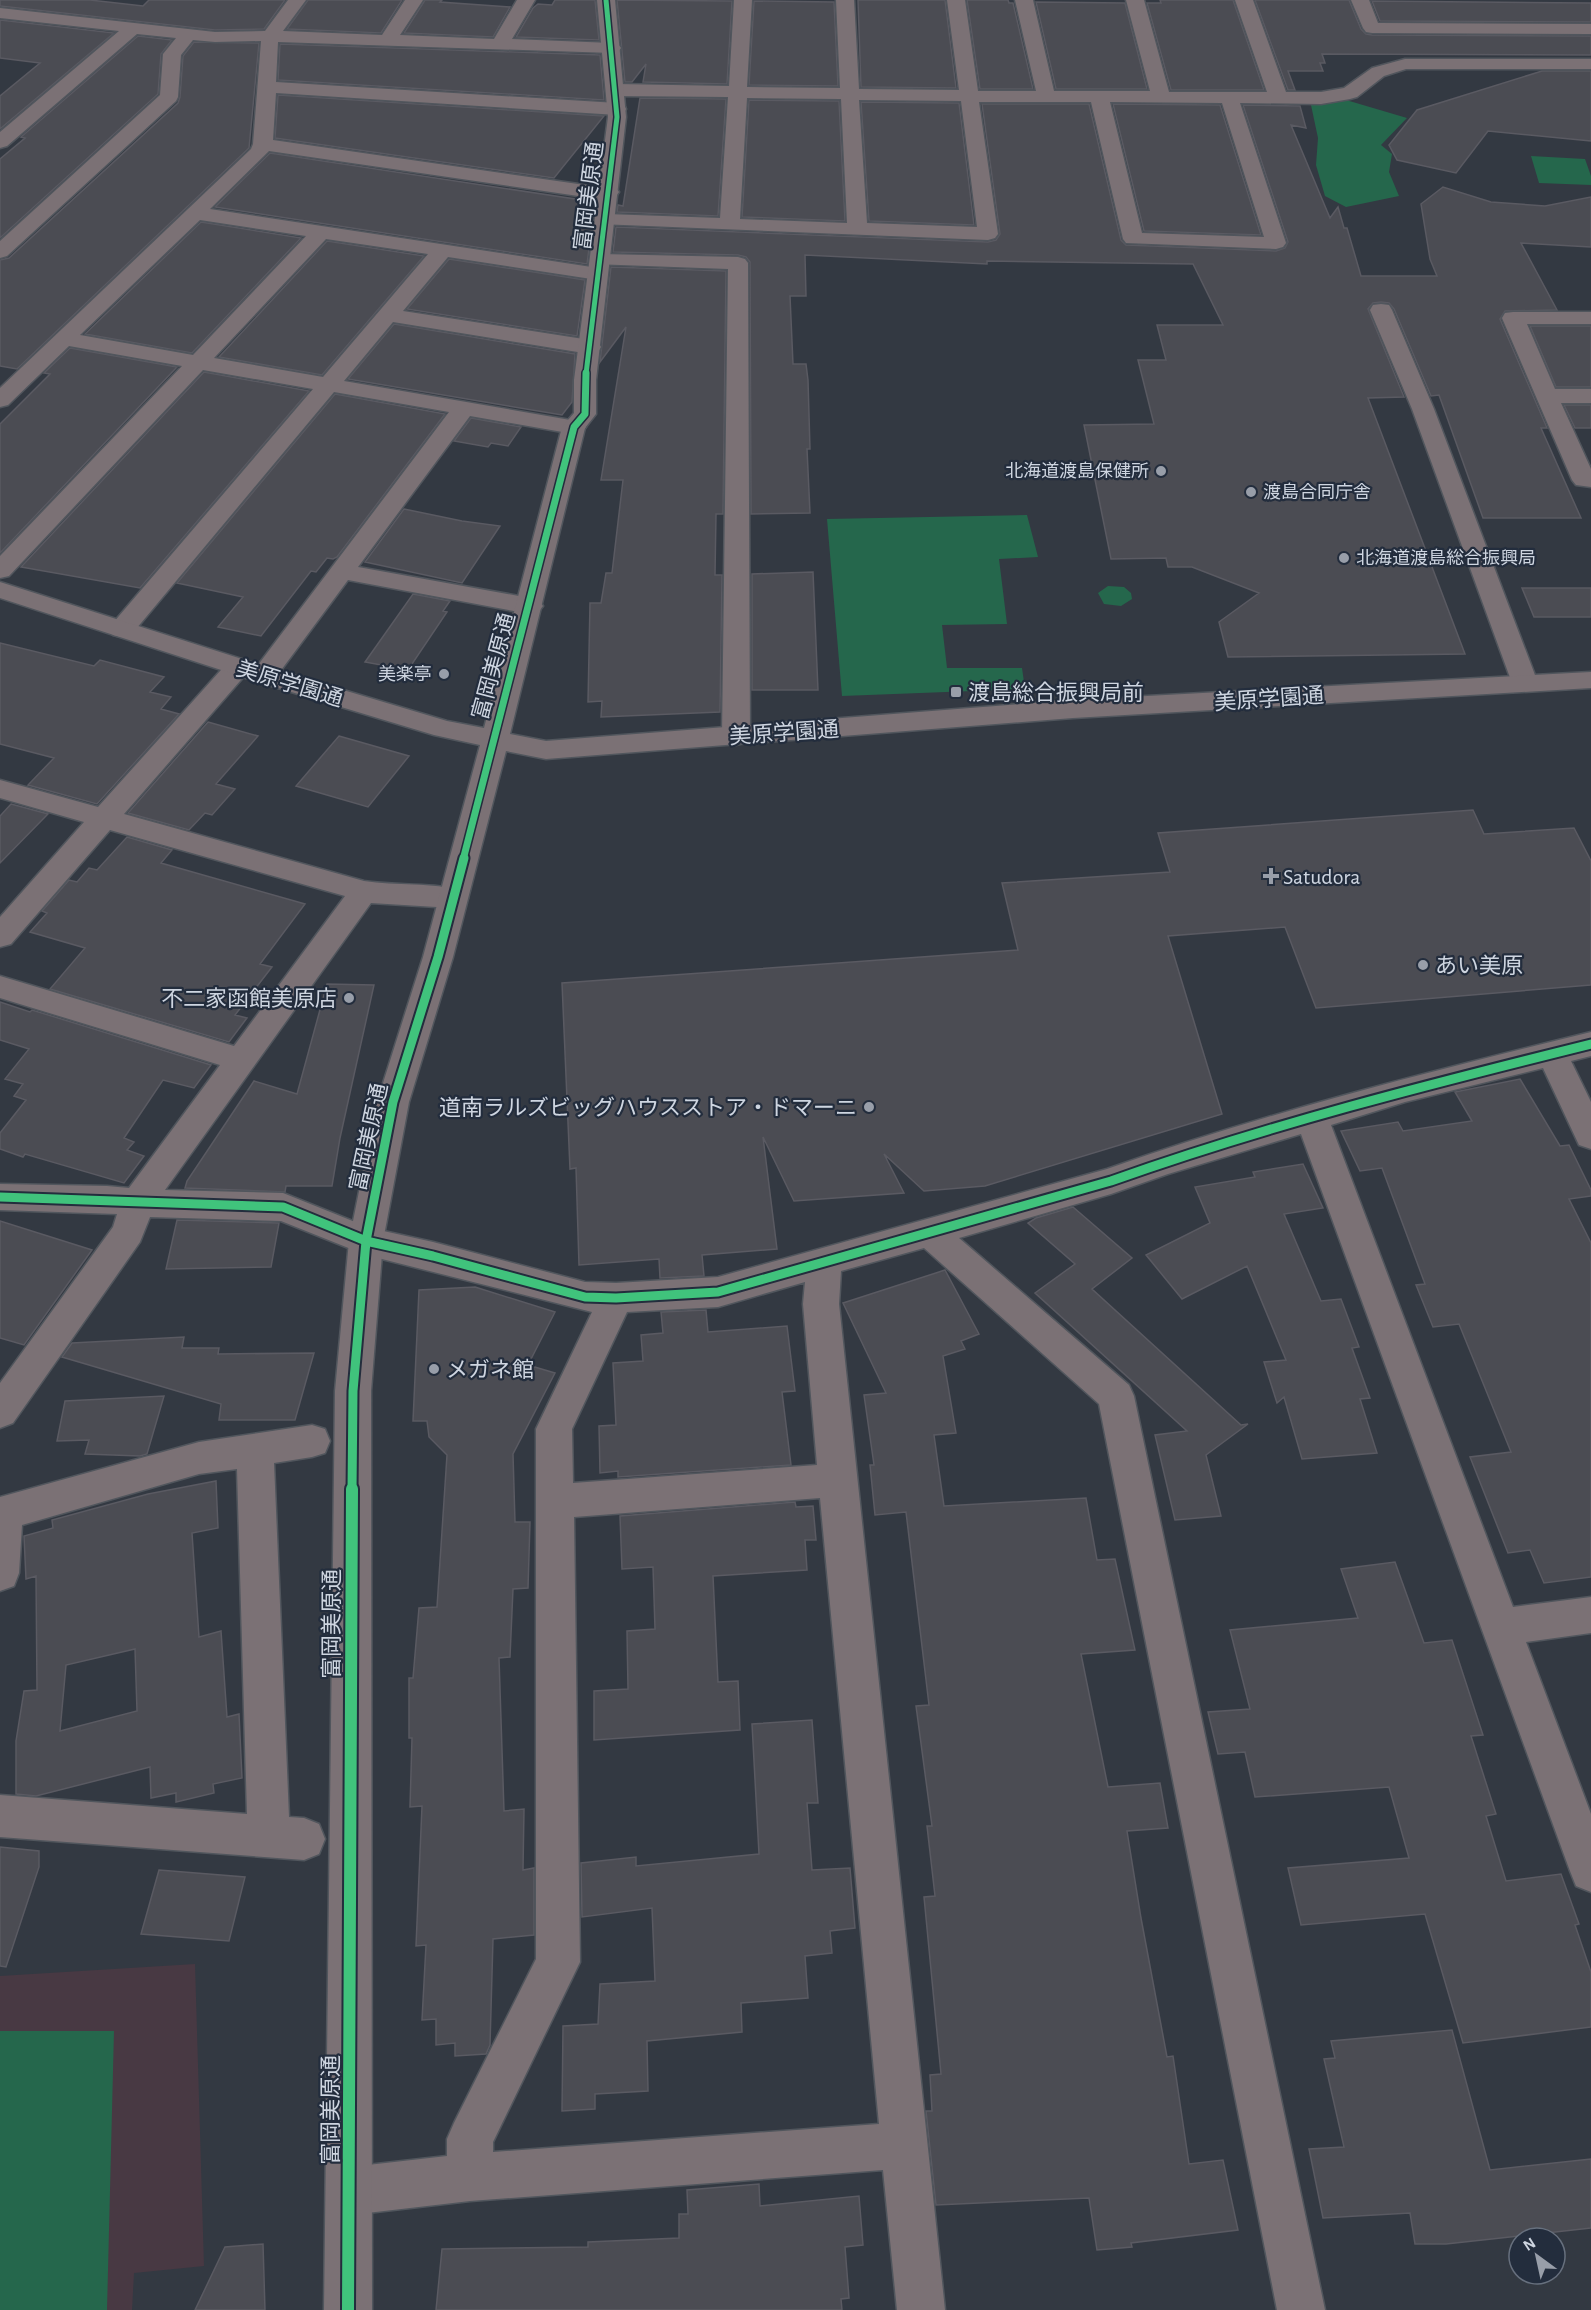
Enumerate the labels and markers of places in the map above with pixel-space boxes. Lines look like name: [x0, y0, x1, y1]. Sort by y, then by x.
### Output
place label: 北海道渡島保健所: [1005, 461, 1149, 481]
marker: 北海道渡島保健所: [1154, 464, 1168, 478]
place label: 渡島合同庁舎: [1263, 482, 1371, 502]
marker: 渡島合同庁舎: [1244, 485, 1258, 499]
place label: 北海道渡島総合振興局: [1356, 548, 1536, 568]
marker: 北海道渡島総合振興局: [1337, 551, 1351, 565]
place label: 美楽亭: [378, 664, 432, 684]
marker: 美楽亭: [437, 667, 451, 681]
place label: 渡島総合振興局前: [968, 681, 1144, 704]
marker: 渡島総合振興局前: [949, 685, 963, 699]
place label: Satudora: [1283, 866, 1360, 888]
marker: Satudora: [1264, 869, 1278, 883]
place label: あい美原: [1435, 954, 1523, 977]
marker: あい美原: [1416, 958, 1430, 972]
place label: 不二家函館美原店: [161, 987, 337, 1010]
marker: 不二家函館美原店: [342, 991, 356, 1005]
place label: 道南ラルズビッグハウスストア・ドマーニ: [439, 1096, 857, 1119]
marker: 道南ラルズビッグハウスストア・ドマーニ: [862, 1100, 876, 1114]
place label: メガネ館: [446, 1358, 534, 1381]
marker: メガネ館: [427, 1362, 441, 1376]

